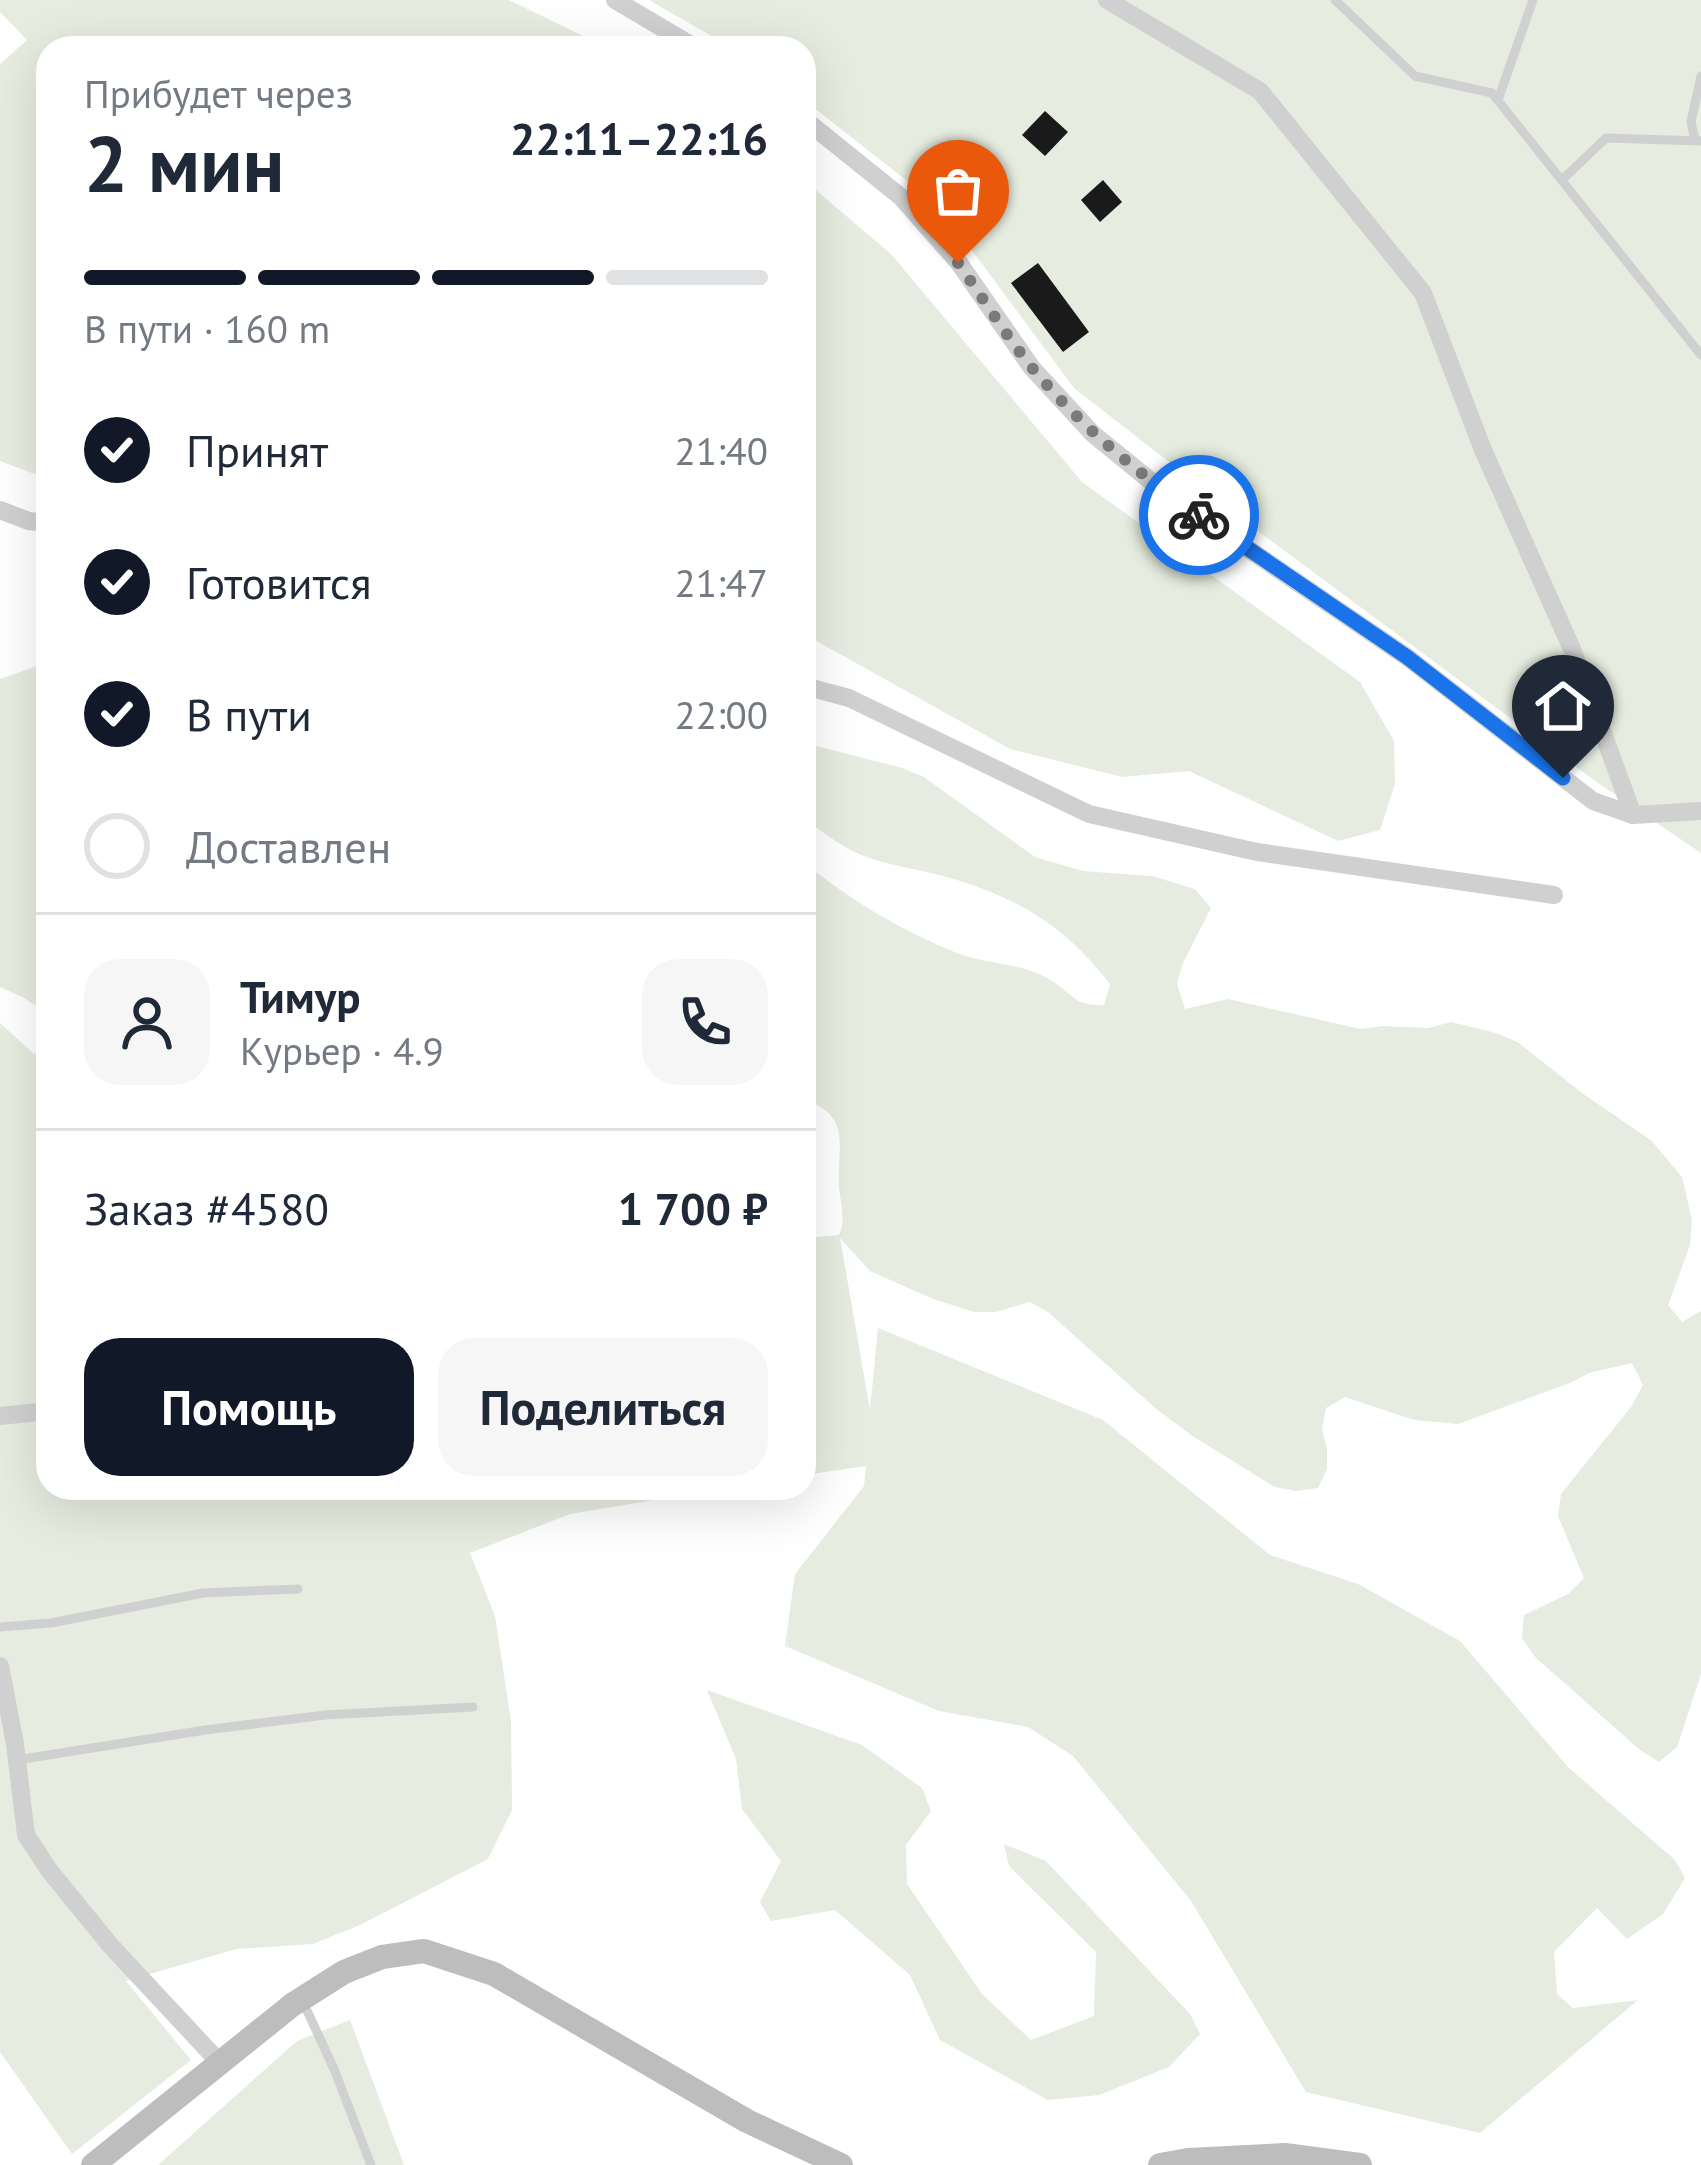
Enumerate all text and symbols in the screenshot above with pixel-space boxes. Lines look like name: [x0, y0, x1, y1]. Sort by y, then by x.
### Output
text: Прибудет через: [84, 68, 353, 119]
text: 22:11–22:16: [510, 109, 768, 167]
text: 2 мин: [84, 113, 284, 214]
pin: [907, 140, 1009, 263]
icon: bag: [925, 158, 991, 224]
text: В пути · 160 m: [84, 303, 330, 354]
icon: check: [84, 417, 150, 483]
text: Принят: [186, 421, 328, 479]
text: 21:40: [674, 425, 768, 476]
courier: [1139, 455, 1259, 575]
icon: bike: [1166, 482, 1232, 548]
icon: check: [84, 549, 150, 615]
text: Готовится: [186, 553, 372, 611]
text: 21:47: [674, 557, 768, 608]
pin: [1512, 655, 1614, 778]
icon: home: [1530, 673, 1596, 739]
icon: check: [84, 681, 150, 747]
text: В пути: [186, 685, 312, 743]
text: 22:00: [674, 689, 768, 740]
text: Доставлен: [186, 817, 391, 875]
button: person: [84, 959, 210, 1085]
button: phone: [642, 959, 768, 1085]
text: Тимур: [240, 967, 361, 1025]
text: Курьер · 4.9: [240, 1025, 444, 1076]
text: Заказ #4580: [84, 1179, 329, 1237]
text: 1 700 ₽: [618, 1179, 768, 1237]
button: Помощь: [84, 1338, 414, 1476]
button: Поделиться: [438, 1338, 768, 1476]

